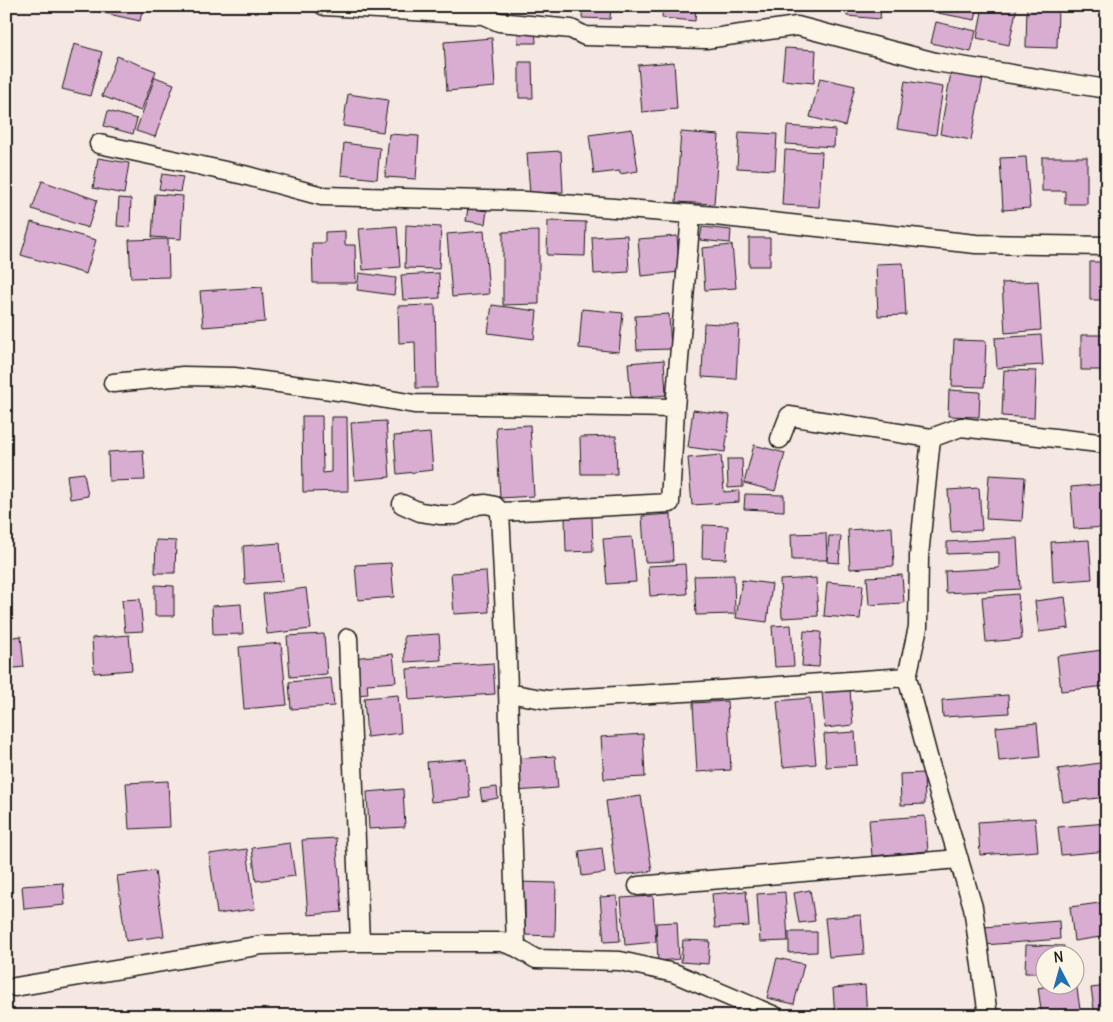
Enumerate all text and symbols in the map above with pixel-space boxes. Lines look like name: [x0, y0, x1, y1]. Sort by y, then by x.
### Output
north arrow: [1036, 944, 1086, 994]
text: N: [1053, 948, 1064, 967]

